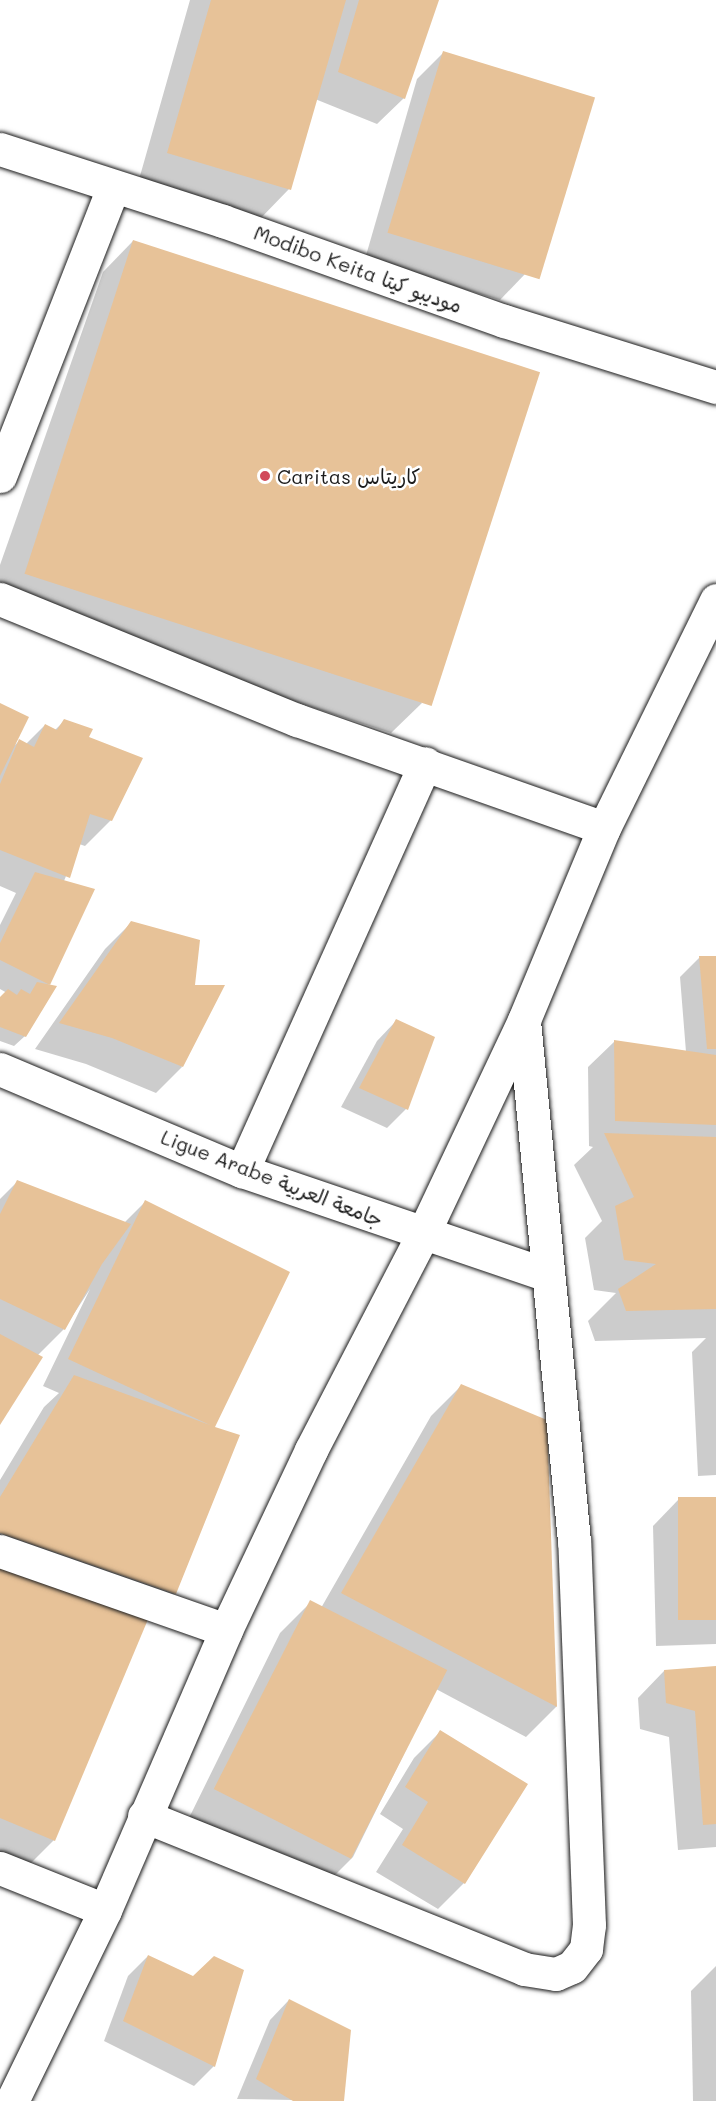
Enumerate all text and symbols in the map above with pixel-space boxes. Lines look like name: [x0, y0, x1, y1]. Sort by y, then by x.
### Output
street label: Modibo Keita موديبو كيتا: [251, 220, 465, 318]
place label: Caritas كاريتاس: [277, 464, 420, 488]
marker: Caritas كاريتاس: [258, 469, 272, 483]
street label: Ligue Arabe جامعة العربية: [158, 1125, 386, 1231]

